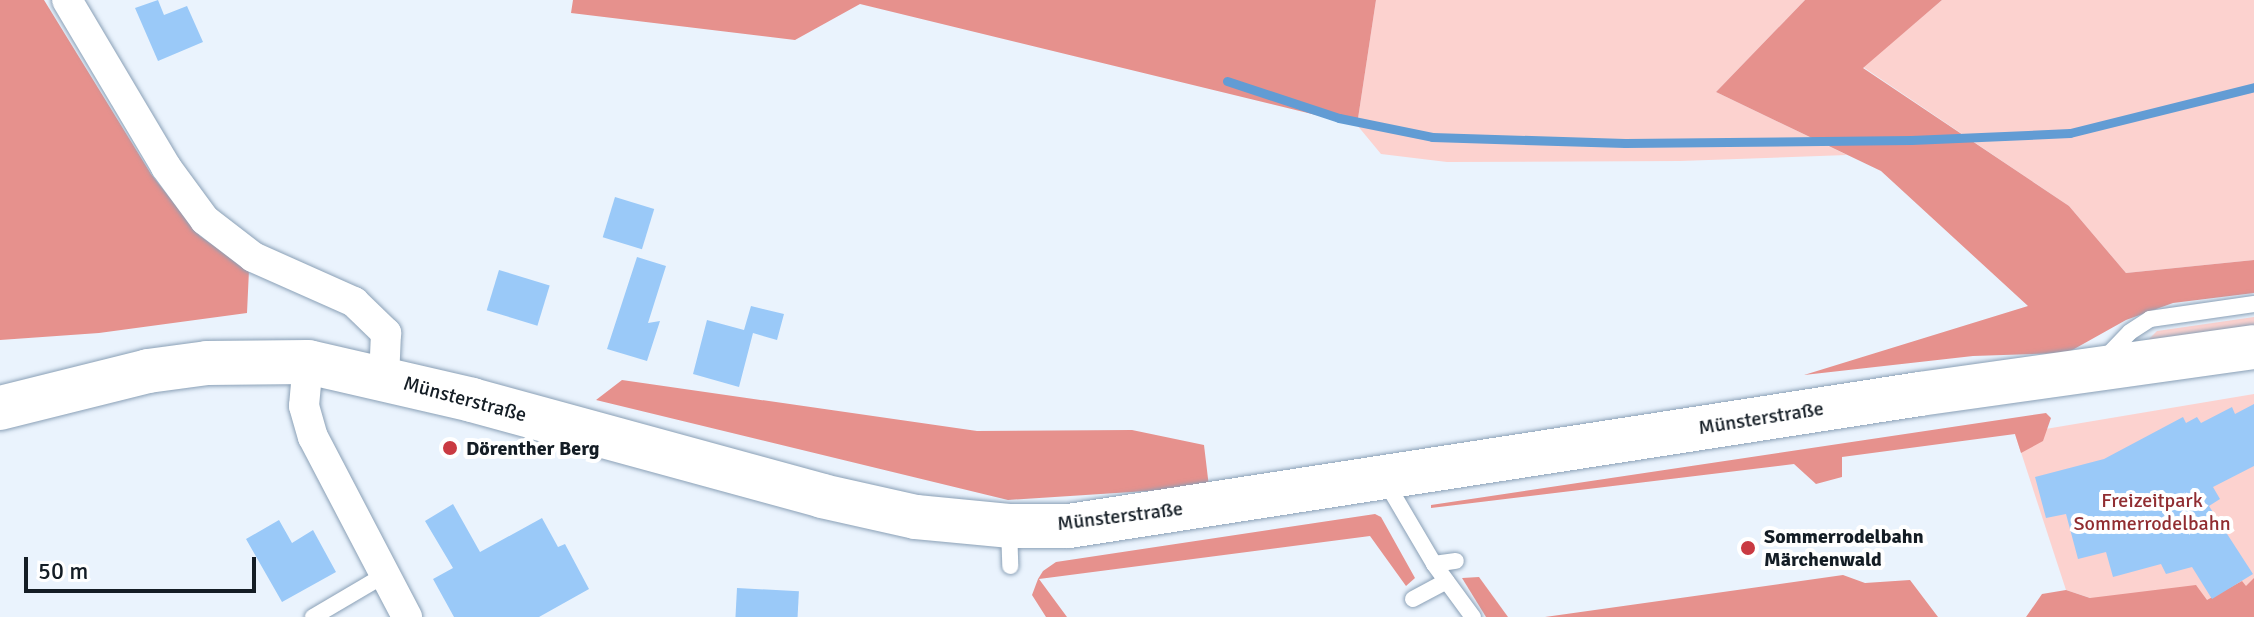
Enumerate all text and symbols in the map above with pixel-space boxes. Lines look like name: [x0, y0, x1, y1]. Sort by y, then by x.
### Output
street label: Münsterstraße: [401, 371, 529, 427]
street label: Münsterstraße: [1697, 396, 1825, 440]
place label: Dörenther Berg: [466, 436, 600, 460]
marker: Dörenther Berg: [441, 439, 459, 457]
park label: Freizeitpark Sommerrodelbahn: [2073, 488, 2231, 535]
street label: Münsterstraße: [1056, 496, 1184, 536]
place label: Sommerrodelbahn Märchenwald: [1764, 524, 1924, 571]
marker: Sommerrodelbahn Märchenwald: [1739, 539, 1757, 557]
scale bar: [28, 541, 260, 591]
text: 50 m: [38, 556, 88, 586]

